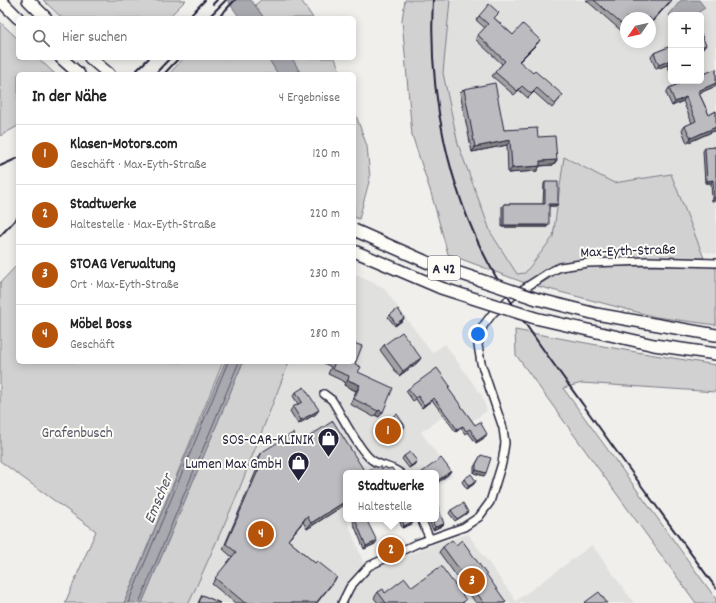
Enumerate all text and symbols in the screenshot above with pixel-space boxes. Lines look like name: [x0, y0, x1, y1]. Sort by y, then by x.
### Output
north arrow: [620, 12, 656, 48]
map controls: [668, 12, 704, 84]
button: +: [668, 12, 704, 48]
search box: [16, 16, 356, 60]
icon: search: [30, 27, 52, 49]
text: Hier suchen: [62, 27, 127, 49]
button: −: [668, 48, 704, 84]
text: In der Nähe: [32, 86, 107, 110]
text: 4 Ergebnisse: [279, 89, 340, 108]
text: Klasen-Motors.com: [70, 134, 178, 156]
text: 1: [44, 145, 46, 164]
text: 120 m: [312, 145, 340, 164]
text: Geschäft · Max-Eyth-Straße: [70, 156, 206, 175]
text: Stadtwerke: [70, 194, 136, 216]
text: 2: [42, 205, 48, 224]
text: 220 m: [310, 205, 340, 224]
text: Haltestelle · Max-Eyth-Straße: [70, 216, 216, 235]
street label: Max-Eyth-Straße: [580, 239, 677, 265]
text: STOAG Verwaltung: [70, 254, 176, 276]
road number: A 42: [428, 256, 460, 280]
text: 3: [42, 265, 48, 284]
text: 230 m: [310, 265, 340, 284]
text: Ort · Max-Eyth-Straße: [70, 276, 179, 295]
text: Möbel Boss: [70, 314, 132, 336]
your location: [468, 324, 488, 344]
text: 4: [42, 325, 48, 344]
text: 280 m: [310, 325, 340, 344]
text: Geschäft: [70, 336, 115, 355]
pin: 1: [375, 416, 401, 446]
park label: Grafenbusch: [41, 423, 113, 445]
shop icon: SOS-CAR-KLINIK: [316, 426, 342, 459]
place label: SOS-CAR-KLINIK: [222, 430, 314, 452]
shop icon: Lumen Max GmbH: [285, 450, 311, 483]
place label: Lumen Max GmbH: [185, 454, 282, 476]
water label: Emscher: [139, 469, 181, 527]
popup: [343, 470, 439, 522]
text: Stadtwerke: [358, 476, 424, 498]
text: Haltestelle: [358, 498, 412, 517]
pin: 4: [248, 519, 274, 549]
pin: 2: [378, 535, 404, 565]
pin: 3: [459, 566, 485, 596]

